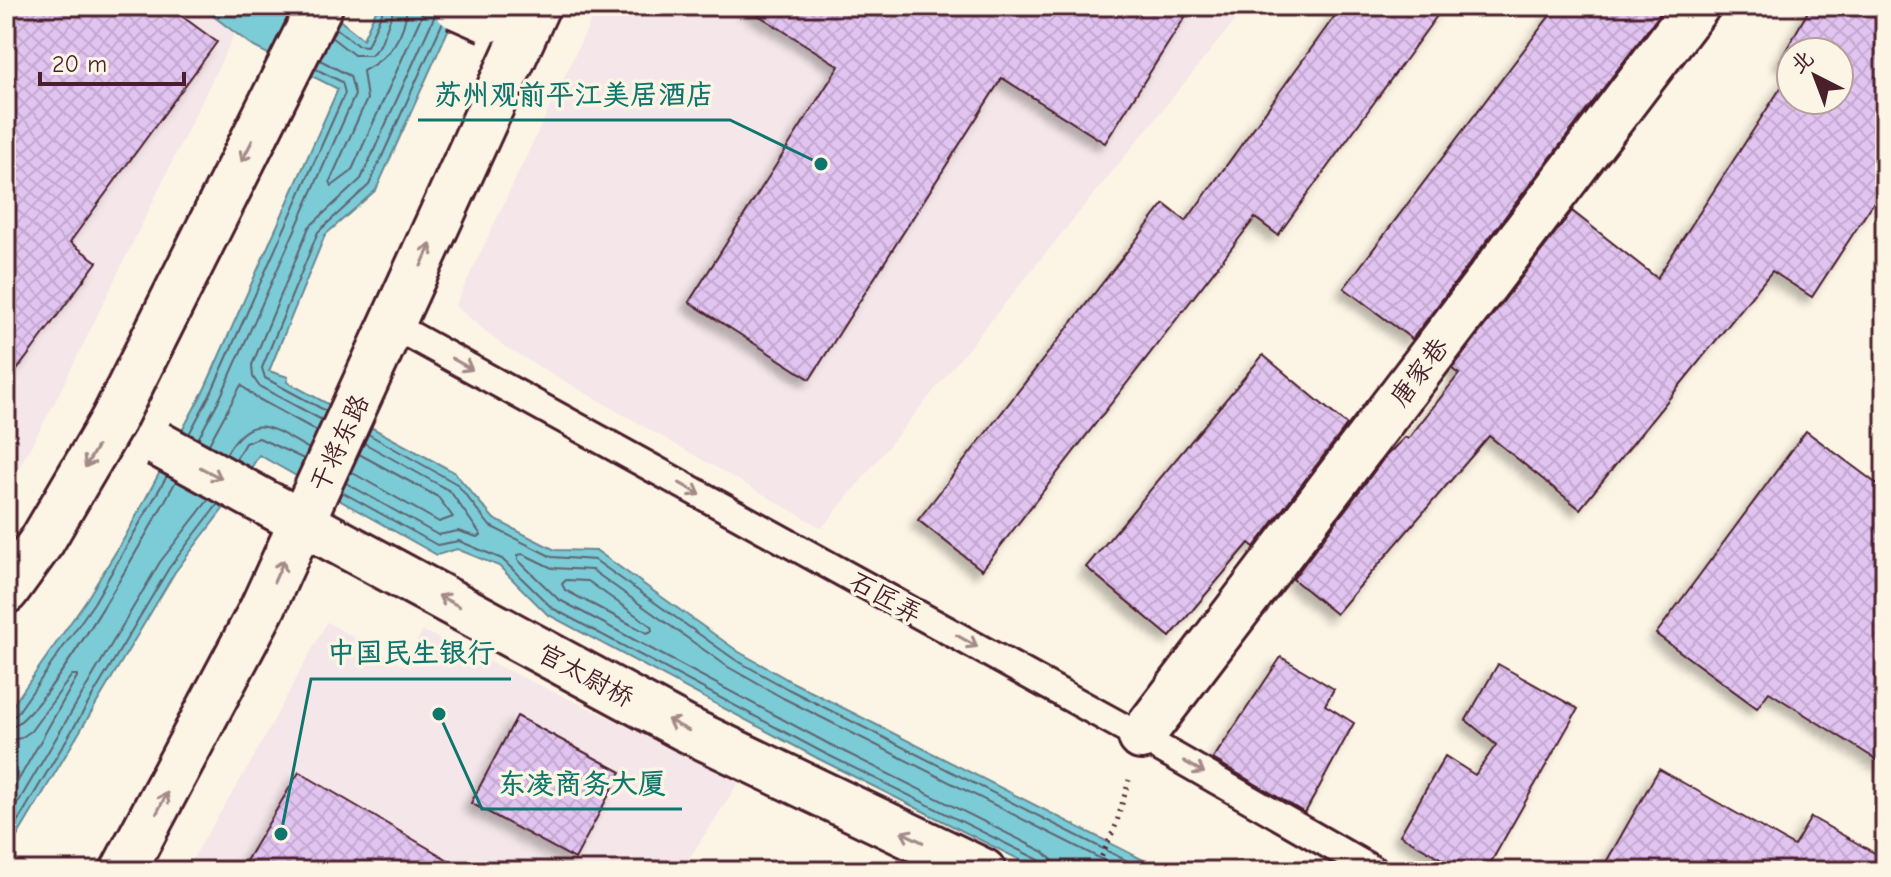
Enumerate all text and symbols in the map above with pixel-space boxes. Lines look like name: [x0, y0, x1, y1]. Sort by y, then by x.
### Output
scale bar: [40, 36, 184, 86]
north arrow: [1775, 36, 1855, 116]
text: 北: [1785, 45, 1819, 79]
text: 20 m: [52, 50, 107, 78]
callout: 苏州观前平江美居酒店: [418, 68, 730, 120]
text: 苏州观前平江美居酒店: [434, 79, 714, 111]
one-way arrow: [239, 139, 254, 163]
one-way arrow: [419, 243, 434, 267]
street label: 唐家巷: [1384, 332, 1455, 413]
one-way arrow: [450, 356, 473, 372]
street label: 干将东路: [304, 390, 375, 497]
one-way arrow: [83, 445, 98, 469]
one-way arrow: [199, 465, 222, 481]
one-way arrow: [678, 481, 701, 497]
one-way arrow: [272, 560, 287, 584]
street label: 石匠弄: [844, 566, 927, 630]
one-way arrow: [438, 593, 461, 609]
callout: 中国民生银行: [311, 627, 511, 679]
one-way arrow: [955, 633, 978, 649]
text: 中国民生银行: [327, 637, 495, 669]
street label: 官太尉桥: [533, 638, 638, 714]
one-way arrow: [667, 716, 691, 732]
callout: 东凌商务大厦: [482, 757, 682, 809]
one-way arrow: [1182, 759, 1205, 775]
text: 东凌商务大厦: [498, 768, 666, 800]
one-way arrow: [154, 792, 170, 816]
one-way arrow: [901, 829, 925, 844]

